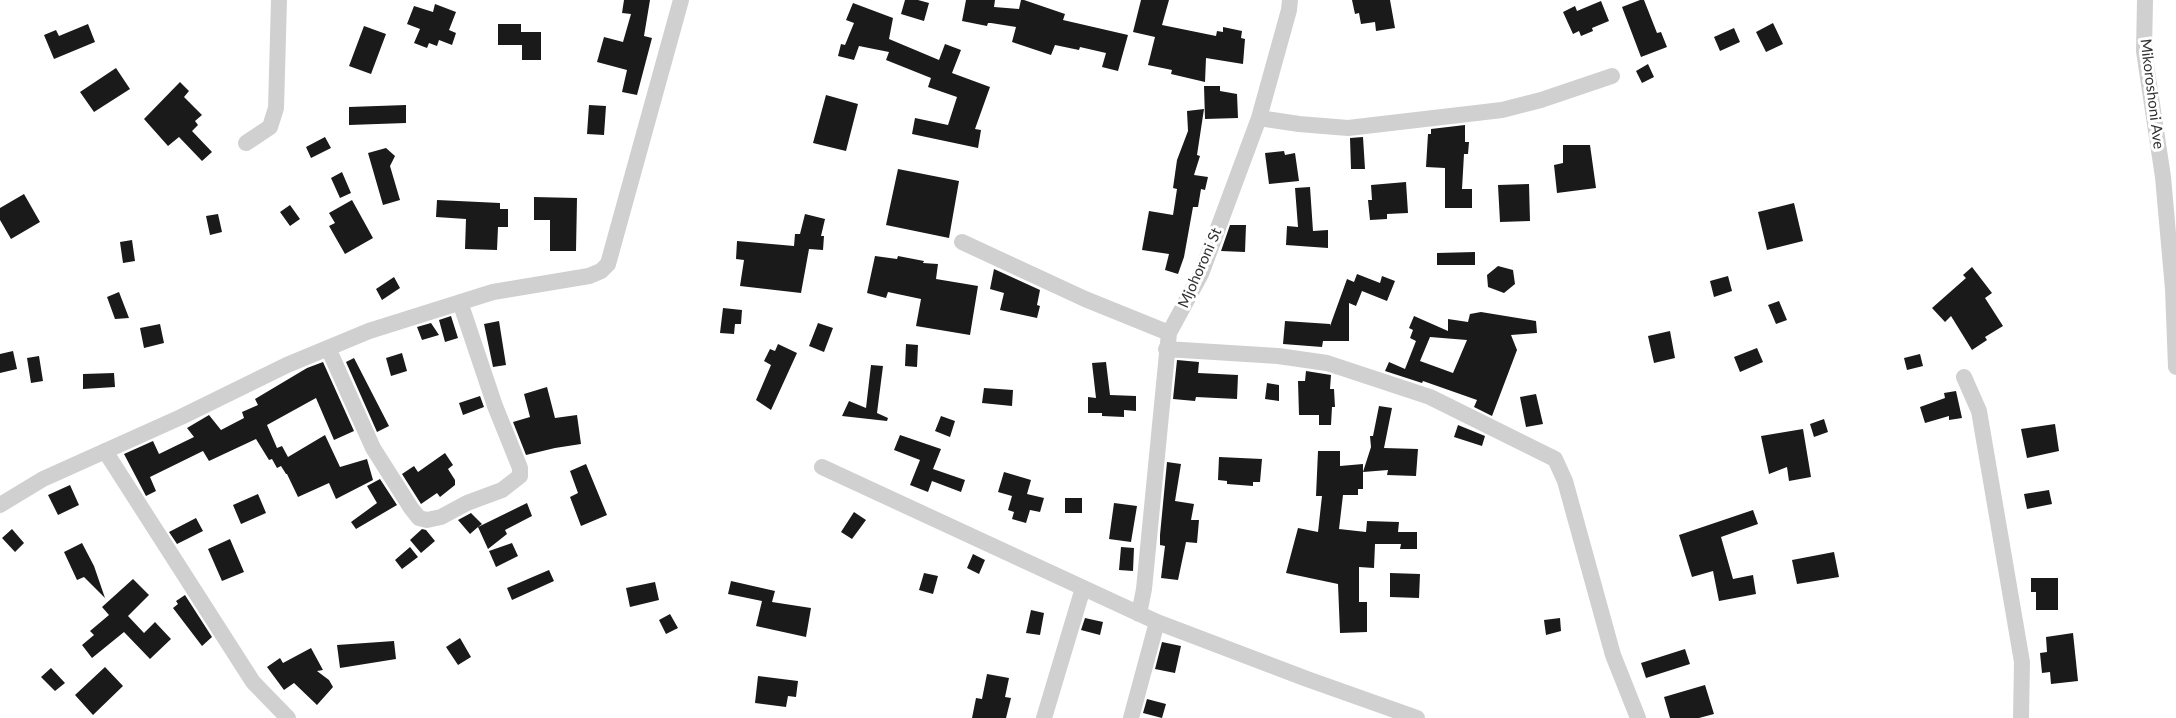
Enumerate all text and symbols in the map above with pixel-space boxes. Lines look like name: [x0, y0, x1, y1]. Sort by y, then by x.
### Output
street label: Mikoroshoni Ave: [2136, 38, 2168, 150]
street label: Mjohoroni St: [1174, 225, 1226, 311]

